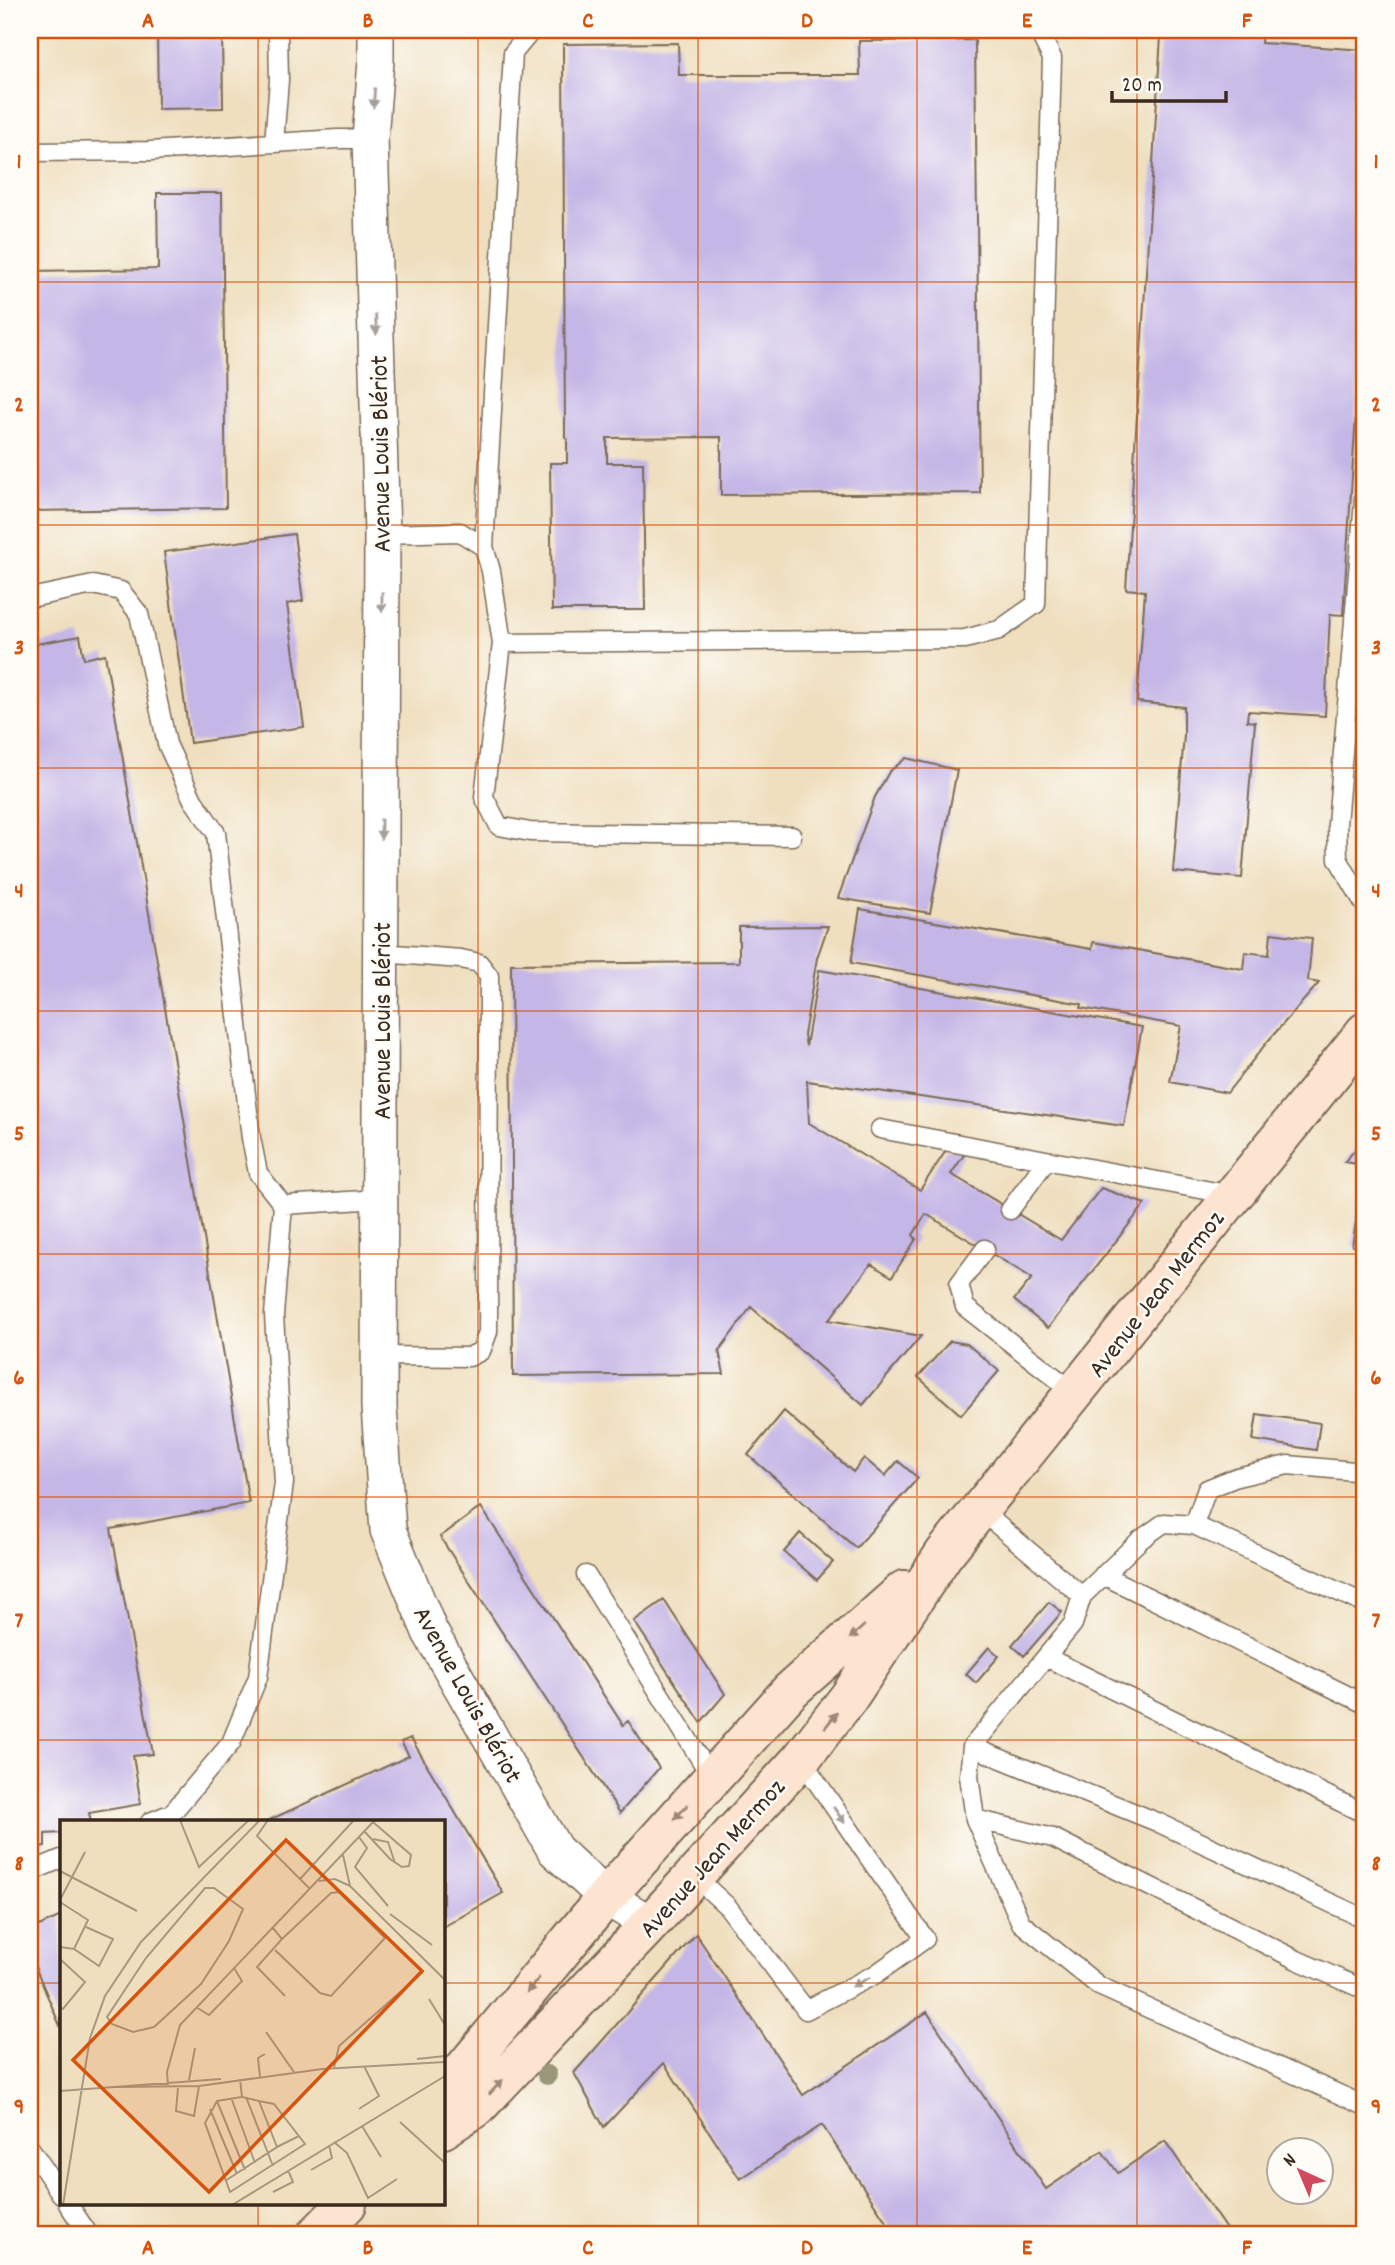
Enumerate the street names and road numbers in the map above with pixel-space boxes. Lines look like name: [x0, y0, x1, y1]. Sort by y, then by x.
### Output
street label: Avenue Louis Blériot: [362, 355, 403, 553]
street label: Avenue Louis Blériot: [366, 922, 403, 1120]
street label: Avenue Jean Mermoz: [1080, 1203, 1235, 1387]
street label: Avenue Louis Blériot: [402, 1600, 530, 1791]
street label: Avenue Jean Mermoz: [632, 1771, 796, 1947]

